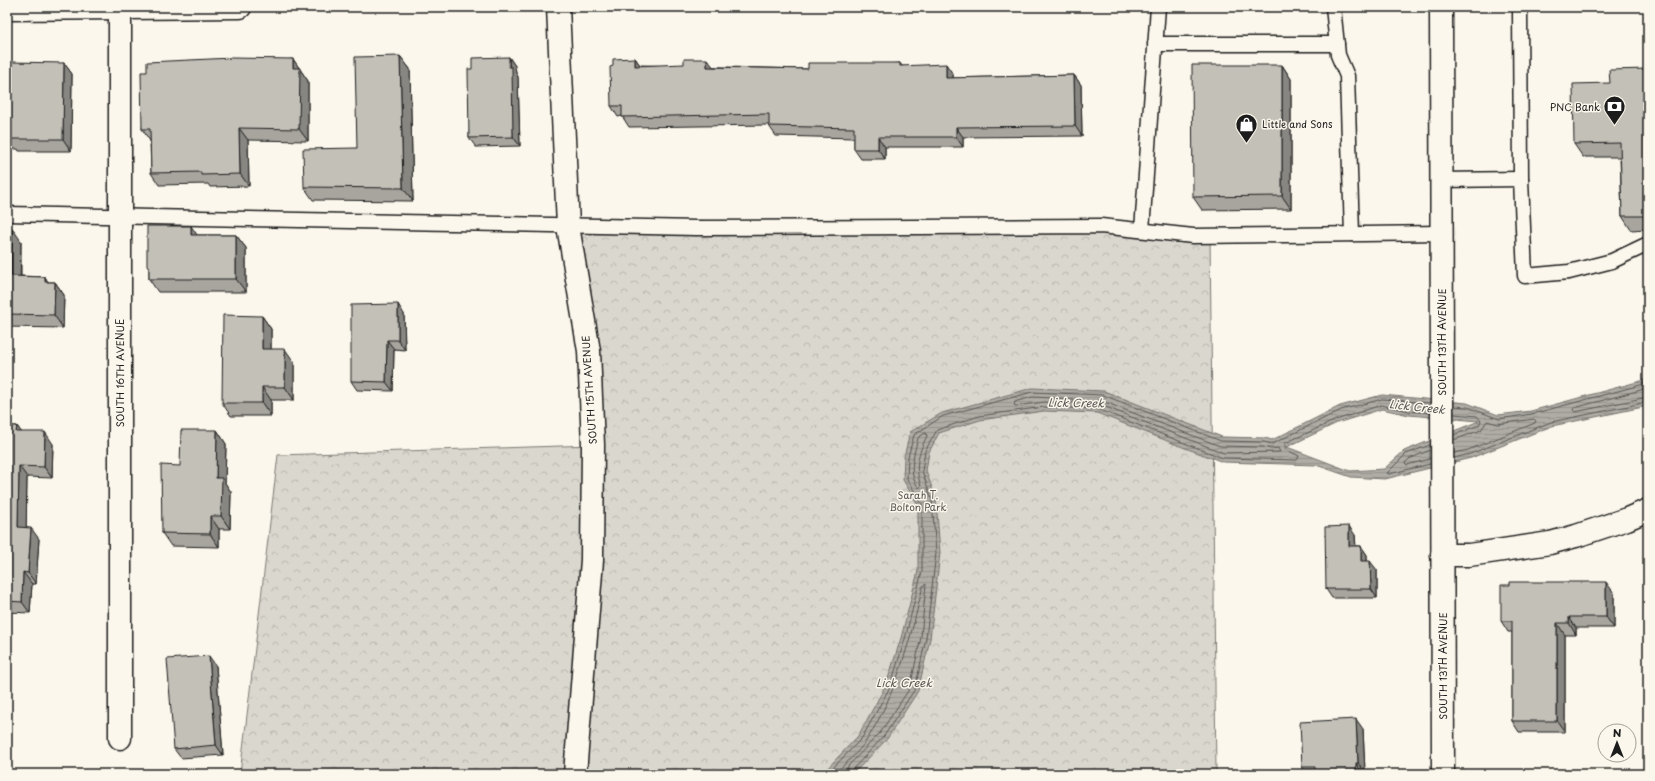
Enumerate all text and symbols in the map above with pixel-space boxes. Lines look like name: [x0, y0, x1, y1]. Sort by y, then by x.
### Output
bank icon: PNC Bank: [1602, 94, 1628, 127]
place label: PNC Bank: [1550, 99, 1600, 114]
shop icon: Little and Sons: [1233, 111, 1259, 144]
place label: Little and Sons: [1262, 116, 1333, 131]
street label: SOUTH 13TH AVENUE: [1434, 288, 1449, 396]
street label: SOUTH 16TH AVENUE: [112, 319, 127, 427]
street label: SOUTH 15TH AVENUE: [577, 335, 600, 445]
water label: Lick Creek: [1048, 394, 1106, 412]
water label: Lick Creek: [1388, 395, 1447, 418]
park label: Sarah T. Bolton Park: [889, 487, 947, 514]
street label: SOUTH 13TH AVENUE: [1435, 612, 1450, 720]
water label: Lick Creek: [876, 674, 933, 691]
north arrow: [1597, 723, 1637, 763]
text: N: [1613, 724, 1622, 741]

